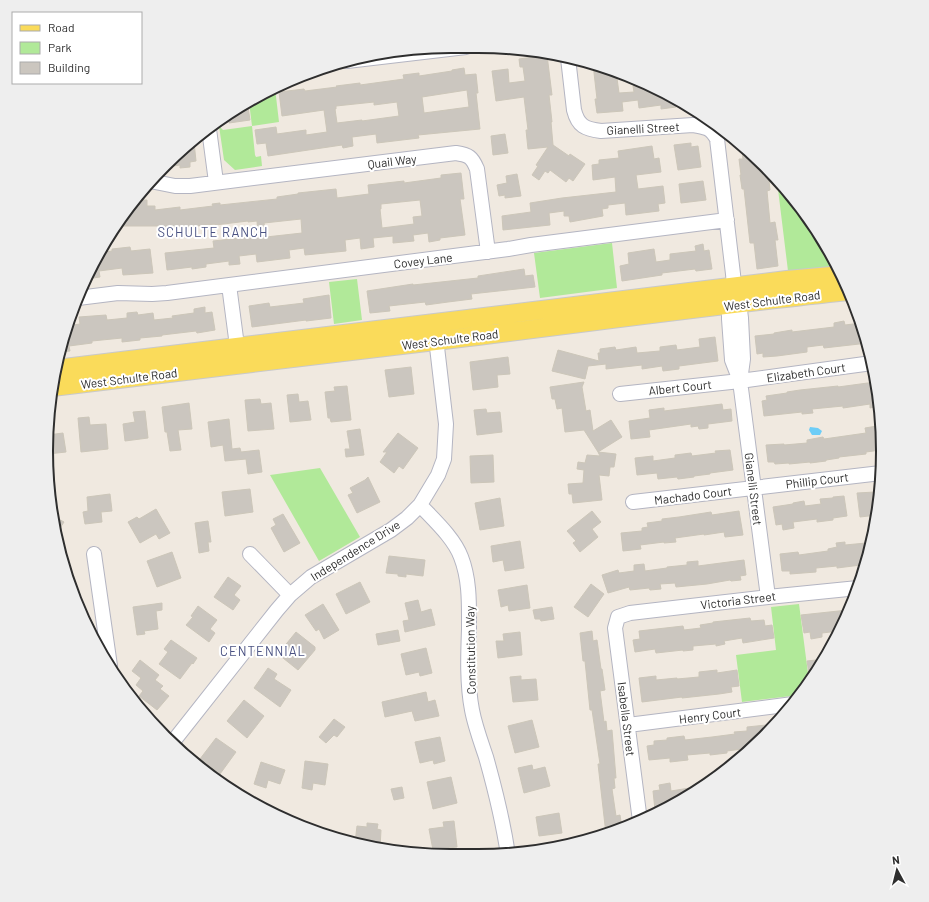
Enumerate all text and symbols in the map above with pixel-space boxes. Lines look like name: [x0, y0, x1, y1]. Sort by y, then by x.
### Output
legend: [12, 12, 142, 84]
text: Road: [48, 20, 75, 34]
text: Park: [48, 40, 72, 54]
text: Building: [48, 60, 90, 74]
street label: Gianelli Street: [606, 119, 680, 137]
street label: Quail Way: [367, 151, 418, 171]
district label: SCHULTE RANCH: [158, 224, 268, 240]
street label: Covey Lane: [393, 249, 453, 271]
street label: West Schulte Road: [723, 287, 821, 313]
street label: West Schulte Road: [401, 326, 499, 352]
street label: Elizabeth Court: [766, 360, 846, 384]
street label: West Schulte Road: [80, 365, 178, 391]
street label: Albert Court: [648, 377, 712, 397]
street label: Gianelli Street: [743, 452, 765, 526]
street label: Phillip Court: [785, 469, 849, 491]
street label: Machado Court: [653, 483, 733, 507]
street label: Independence Drive: [308, 517, 402, 583]
street label: Victoria Street: [700, 588, 776, 612]
street label: Constitution Way: [462, 605, 478, 694]
district label: CENTENNIAL: [220, 643, 306, 659]
street label: Isabella Street: [616, 681, 638, 757]
street label: Henry Court: [678, 704, 742, 726]
north arrow: [877, 850, 917, 890]
text: N: [891, 853, 900, 866]

